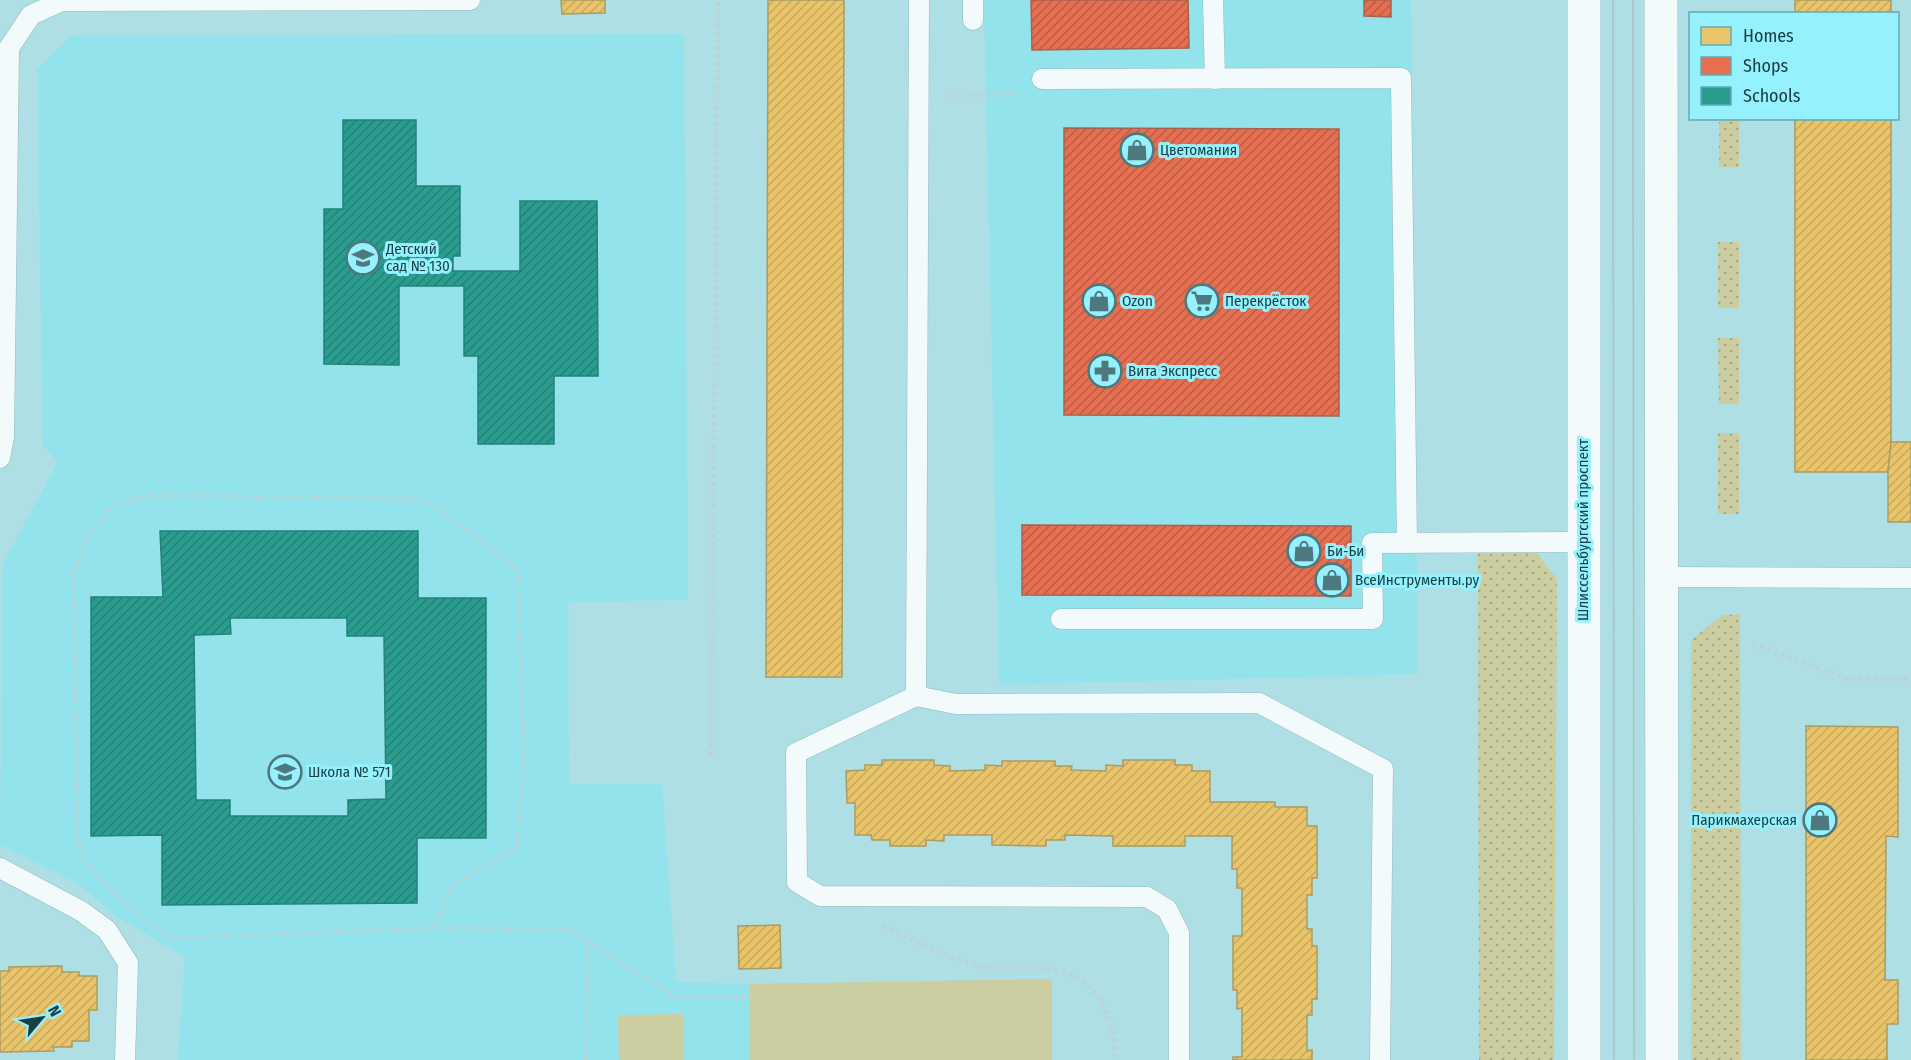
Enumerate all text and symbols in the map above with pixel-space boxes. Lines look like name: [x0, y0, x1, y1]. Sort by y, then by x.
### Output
legend: [1689, 12, 1899, 120]
text: Homes: [1743, 25, 1794, 47]
text: Shops: [1743, 55, 1788, 77]
text: Schools: [1743, 85, 1801, 107]
shop icon: Цветомания: [1119, 132, 1155, 168]
place label: Цветомания: [1160, 141, 1237, 159]
school or university icon: Детский сад № 130: [345, 240, 381, 276]
place label: Детский сад № 130: [385, 240, 450, 275]
shop icon: Ozon: [1081, 283, 1117, 319]
supermarket icon: Перекрёсток: [1184, 283, 1220, 319]
place label: Ozon: [1122, 292, 1153, 310]
place label: Перекрёсток: [1225, 292, 1306, 310]
pharmacy icon: Вита Экспресс: [1087, 353, 1123, 389]
place label: Вита Экспресс: [1128, 362, 1218, 380]
street label: Шлиссельбургский проспект: [1574, 438, 1592, 621]
shop icon: Би-Би: [1286, 533, 1322, 569]
place label: Би-Би: [1327, 542, 1364, 560]
shop icon: ВсеИнструменты.ру: [1314, 562, 1350, 598]
place label: ВсеИнструменты.ру: [1355, 571, 1480, 589]
school or university icon: Школа № 571: [267, 754, 303, 790]
place label: Школа № 571: [308, 763, 391, 781]
shop icon: Парикмахерская: [1802, 802, 1838, 838]
place label: Парикмахерская: [1691, 811, 1797, 829]
north arrow: [12, 988, 72, 1048]
text: N: [44, 1002, 65, 1020]

